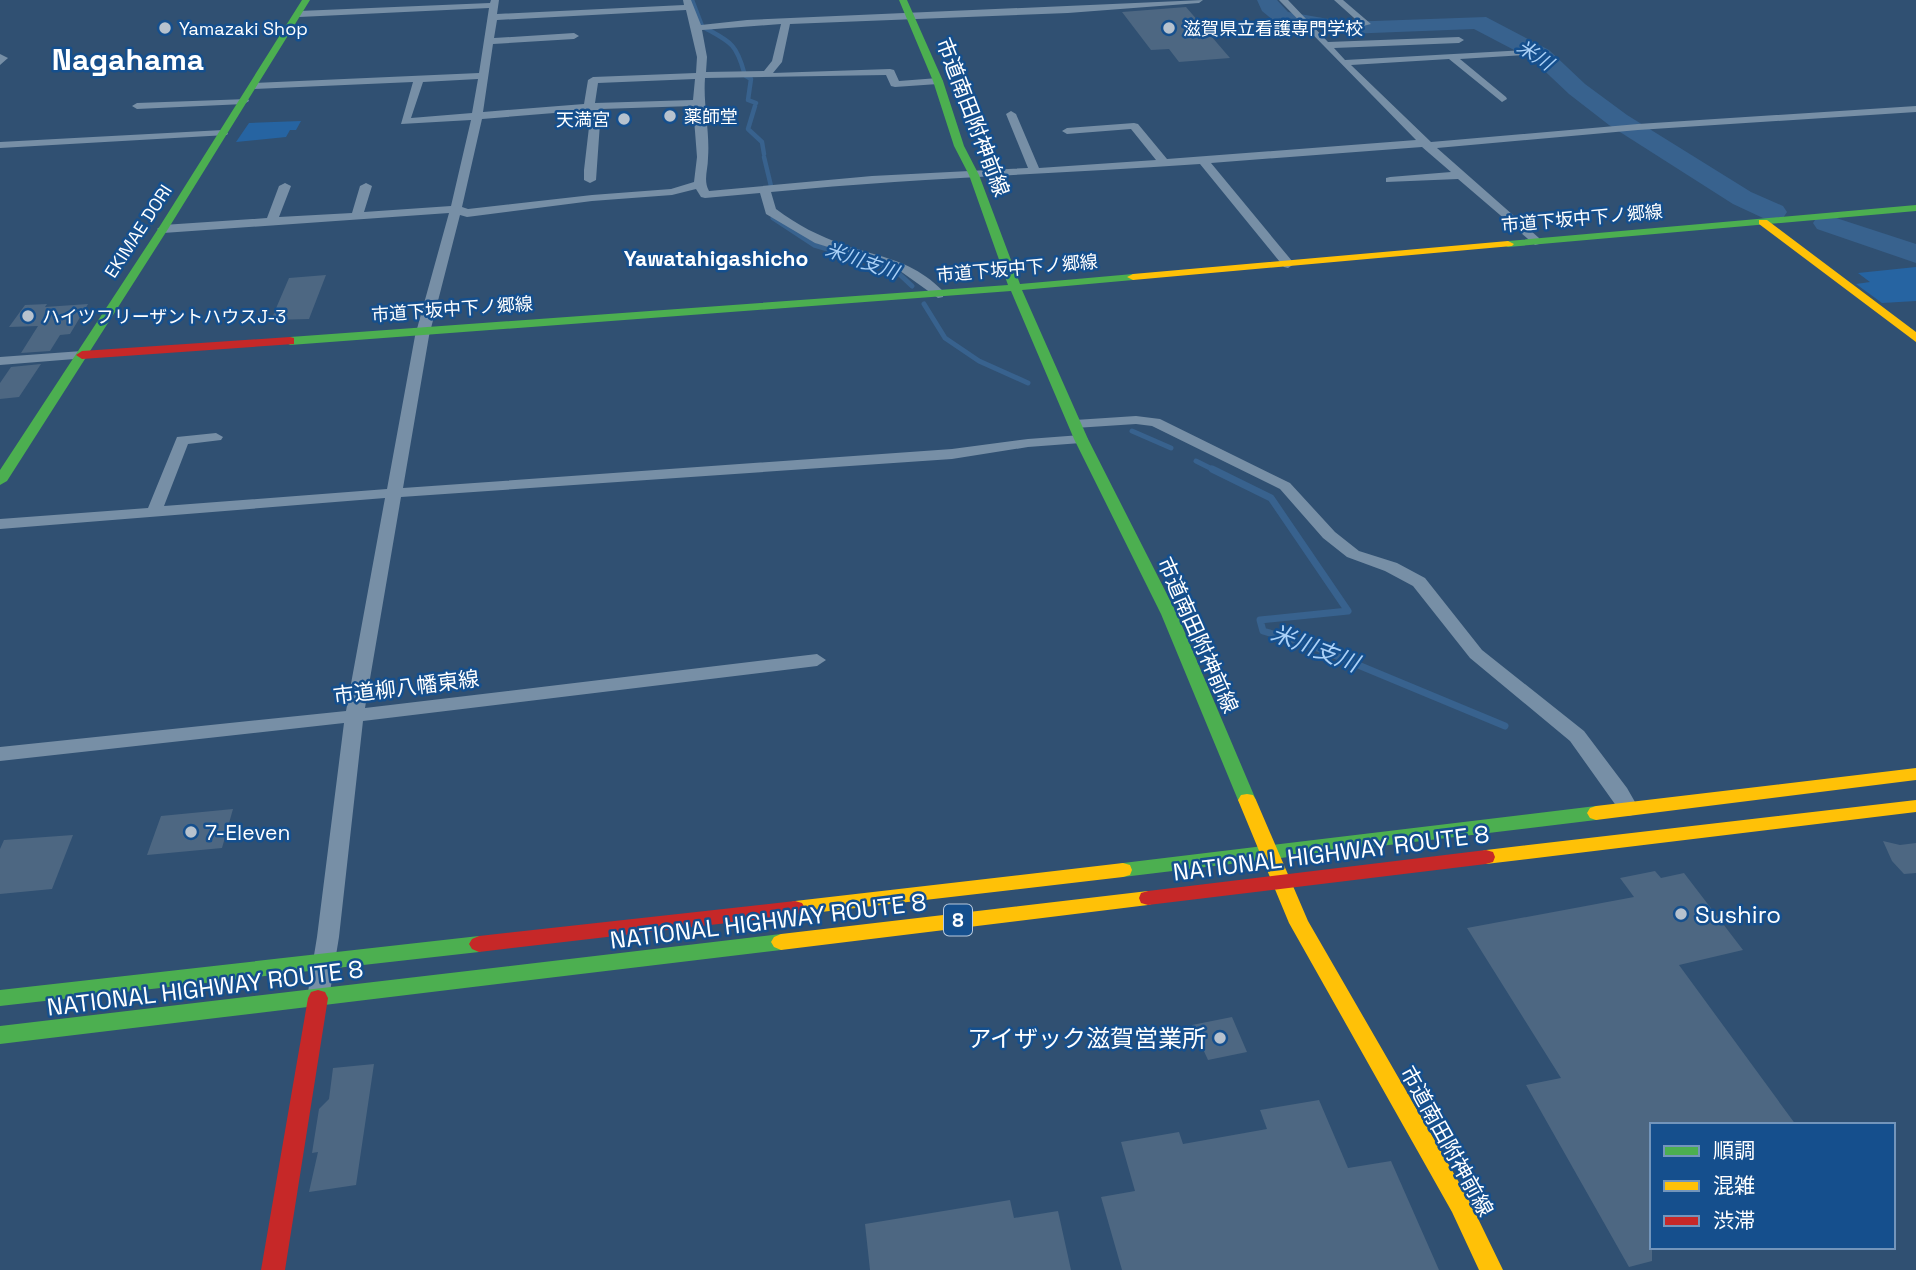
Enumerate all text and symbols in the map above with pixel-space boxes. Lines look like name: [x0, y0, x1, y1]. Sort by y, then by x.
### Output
place label: Yamazaki Shop: [179, 17, 308, 40]
place label: 滋賀県立看護専門学校: [1183, 17, 1363, 40]
marker: Yamazaki Shop: [157, 20, 173, 36]
marker: 滋賀県立看護専門学校: [1161, 20, 1177, 36]
street label: 市道南田附神前線: [930, 34, 1016, 200]
water label: 米川: [1512, 34, 1559, 77]
district label: Nagahama: [52, 40, 204, 79]
place label: 薬師堂: [684, 105, 738, 128]
place label: 天満宮: [556, 108, 610, 131]
marker: 薬師堂: [662, 108, 678, 124]
marker: 天満宮: [616, 111, 632, 127]
street label: EKIMAE DORI: [99, 180, 177, 282]
street label: 市道下坂中下ノ郷線: [1500, 199, 1664, 237]
water label: 米川支川: [822, 237, 904, 286]
district label: Yawatahigashicho: [624, 245, 808, 272]
street label: 市道下坂中下ノ郷線: [935, 249, 1099, 287]
street label: 市道下坂中下ノ郷線: [370, 292, 534, 326]
place label: ハイツフリーザントハウスJ-3: [42, 305, 286, 328]
marker: ハイツフリーザントハウスJ-3: [20, 308, 36, 324]
street label: 市道南田附神前線: [1152, 553, 1244, 717]
water label: 米川支川: [1267, 618, 1366, 680]
street label: 市道柳八幡東線: [331, 665, 481, 709]
street label: NATIONAL HIGHWAY ROUTE 8: [1171, 818, 1491, 888]
place label: 7-Eleven: [205, 819, 290, 846]
marker: 7-Eleven: [183, 824, 199, 840]
street label: NATIONAL HIGHWAY ROUTE 8: [608, 886, 928, 956]
place label: Sushiro: [1695, 899, 1781, 930]
road number: 8: [944, 904, 972, 936]
marker: Sushiro: [1673, 906, 1689, 922]
street label: NATIONAL HIGHWAY ROUTE 8: [45, 953, 365, 1023]
place label: アイザック滋賀営業所: [967, 1023, 1206, 1054]
marker: アイザック滋賀営業所: [1212, 1030, 1228, 1046]
street label: 市道南田附神前線: [1394, 1061, 1500, 1221]
legend: [1650, 1123, 1895, 1249]
text: 順調: [1713, 1137, 1755, 1164]
text: 混雑: [1713, 1172, 1755, 1199]
text: 渋滞: [1713, 1207, 1755, 1234]

